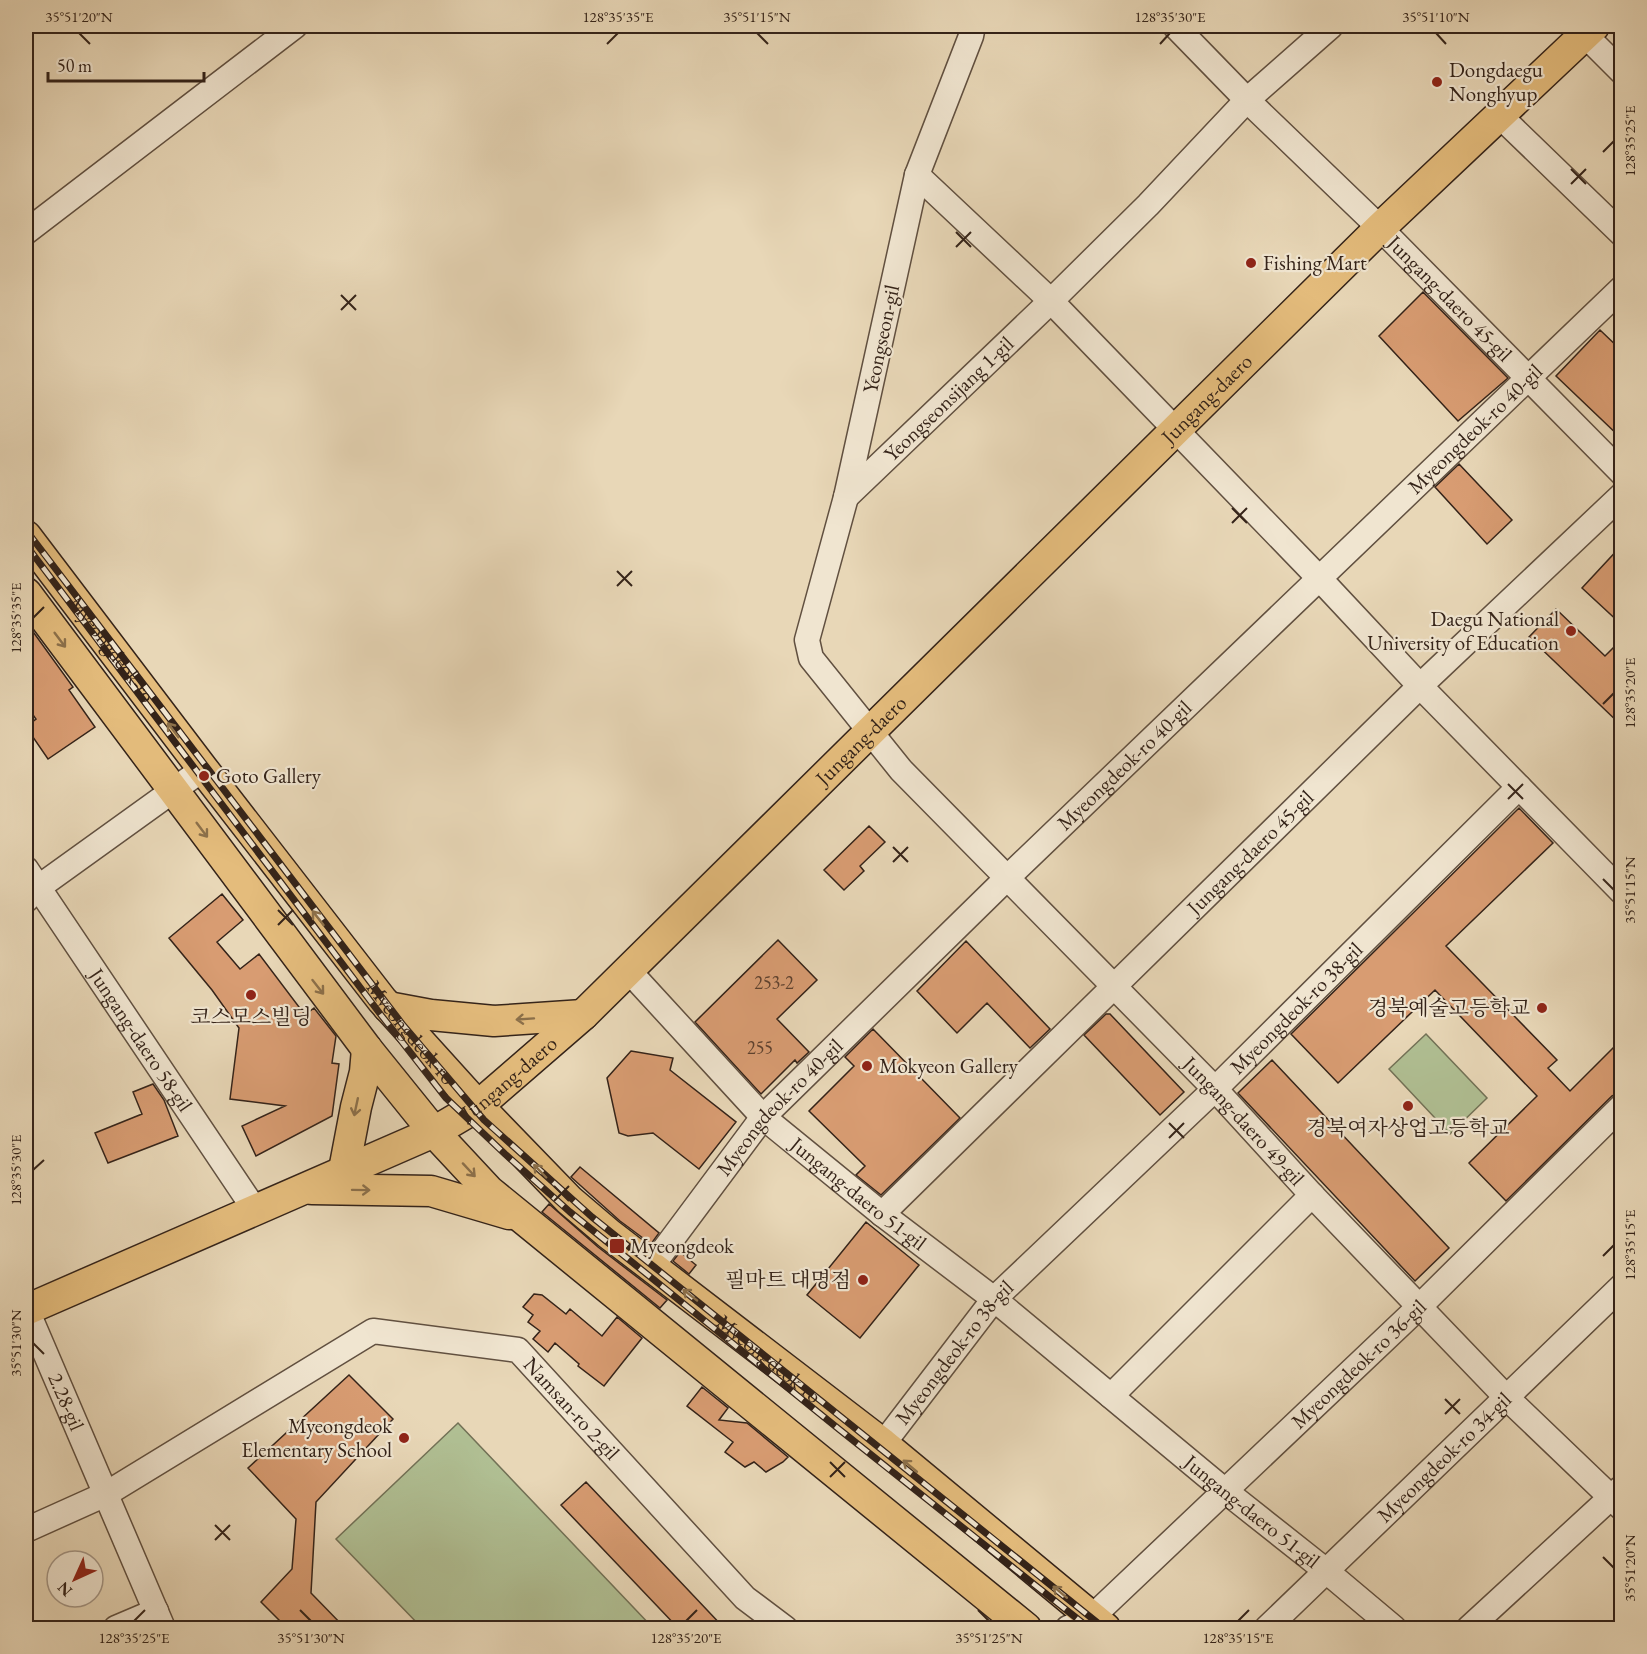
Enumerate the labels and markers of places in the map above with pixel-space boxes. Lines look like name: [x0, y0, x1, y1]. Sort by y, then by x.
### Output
place label: Dongdaegu Nonghyup: [1449, 56, 1543, 107]
marker: Dongdaegu Nonghyup: [1430, 75, 1444, 89]
place label: Fishing Mart: [1263, 249, 1367, 276]
marker: Fishing Mart: [1244, 256, 1258, 270]
place label: Daegu National University of Education: [1367, 605, 1559, 656]
marker: Daegu National University of Education: [1564, 624, 1578, 638]
place label: Goto Gallery: [216, 762, 322, 789]
marker: Goto Gallery: [197, 769, 211, 783]
marker: 코스모스빌딩: [244, 988, 258, 1002]
place label: 경북예술고등학교: [1368, 994, 1530, 1021]
marker: 경북예술고등학교: [1535, 1001, 1549, 1015]
place label: 코스모스빌딩: [190, 1003, 312, 1030]
place label: Mokyeon Gallery: [879, 1052, 1019, 1079]
marker: Mokyeon Gallery: [860, 1059, 874, 1073]
marker: 경북여자상업고등학교: [1401, 1099, 1415, 1113]
place label: 경북여자상업고등학교: [1307, 1114, 1509, 1141]
place label: Myeongdeok: [630, 1232, 735, 1259]
marker: Myeongdeok: [608, 1237, 626, 1255]
place label: 필마트 대명점: [725, 1266, 851, 1293]
marker: 필마트 대명점: [856, 1273, 870, 1287]
place label: Myeongdeok Elementary School: [241, 1412, 393, 1463]
marker: Myeongdeok Elementary School: [397, 1431, 411, 1445]

